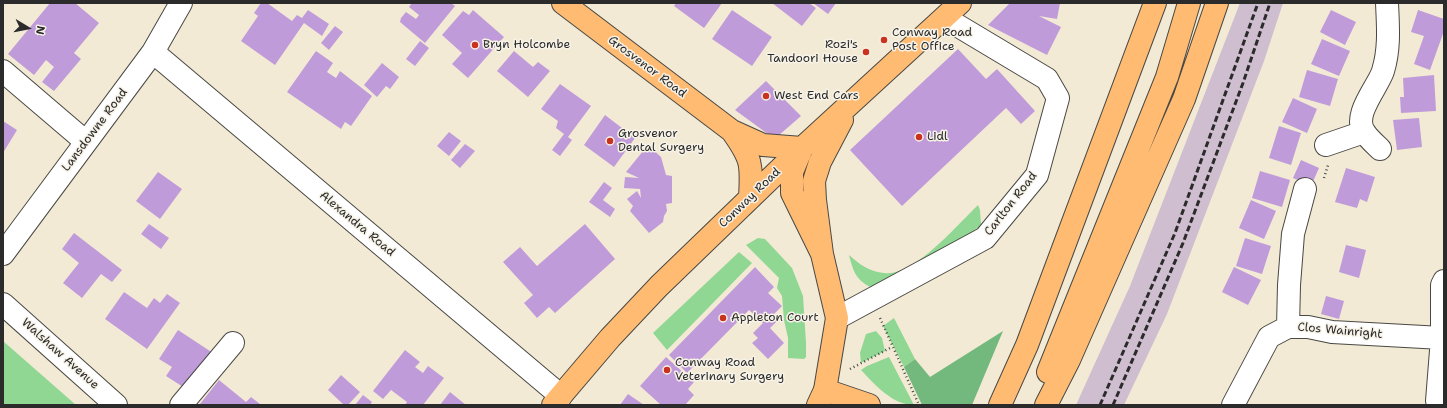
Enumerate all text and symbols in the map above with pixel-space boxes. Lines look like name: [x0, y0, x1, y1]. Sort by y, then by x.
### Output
north arrow: [8, 8, 48, 48]
text: N: [32, 25, 48, 36]
place label: Conway Road Post Office: [892, 26, 972, 54]
street label: Grosvenor Road: [605, 33, 689, 101]
marker: Conway Road Post Office: [879, 35, 889, 45]
place label: Bryn Holcombe: [483, 38, 570, 52]
place label: Rozi's Tandoori House: [767, 38, 858, 66]
marker: Bryn Holcombe: [470, 40, 480, 50]
marker: Rozi's Tandoori House: [861, 47, 871, 57]
street label: Lansdowne Road: [59, 86, 131, 174]
place label: West End Cars: [774, 89, 859, 103]
marker: West End Cars: [761, 91, 771, 101]
place label: Grosvenor Dental Surgery: [618, 127, 704, 155]
place label: Lidl: [927, 130, 948, 144]
marker: Lidl: [914, 132, 924, 142]
marker: Grosvenor Dental Surgery: [605, 136, 615, 146]
street label: Conway Road: [716, 165, 784, 231]
street label: Carlton Road: [982, 169, 1040, 239]
street label: Alexandra Road: [316, 188, 398, 260]
place label: Appleton Court: [731, 311, 819, 325]
marker: Appleton Court: [718, 313, 728, 323]
street label: Walshaw Avenue: [18, 315, 102, 393]
street label: Clos Wainright: [1297, 320, 1383, 342]
place label: Conway Road Veterinary Surgery: [675, 356, 784, 384]
marker: Conway Road Veterinary Surgery: [662, 365, 672, 375]

